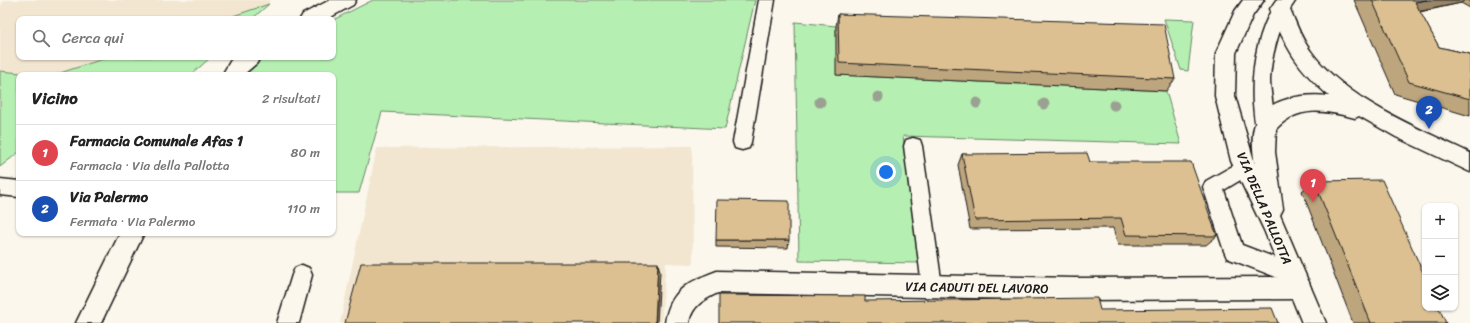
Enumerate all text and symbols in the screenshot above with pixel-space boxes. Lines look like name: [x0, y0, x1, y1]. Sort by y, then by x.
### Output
search box: [16, 16, 336, 60]
text: Cerca qui: [62, 25, 124, 51]
icon: search: [30, 27, 52, 49]
text: Vicino: [32, 83, 78, 113]
text: 2 risultati: [262, 87, 320, 110]
pin: 2: [1416, 96, 1442, 129]
text: Farmacia Comunale Afas 1: [70, 128, 243, 154]
text: 1: [42, 141, 48, 164]
text: 80 m: [291, 141, 320, 164]
street label: VIA DELLA PALLOTTA: [1230, 148, 1299, 268]
text: Farmacia · Via della Pallotta: [70, 154, 229, 177]
your location: [876, 162, 896, 182]
pin: 1: [1300, 169, 1326, 202]
text: Via Palermo: [70, 184, 148, 210]
text: 2: [41, 197, 49, 220]
text: 110 m: [287, 197, 320, 220]
map controls: [1422, 203, 1458, 311]
button: +: [1422, 203, 1458, 239]
text: Fermata · Via Palermo: [70, 210, 195, 233]
button: −: [1422, 239, 1458, 275]
street label: VIA CADUTI DEL LAVORO: [905, 275, 1049, 300]
button: layers: [1422, 275, 1458, 311]

